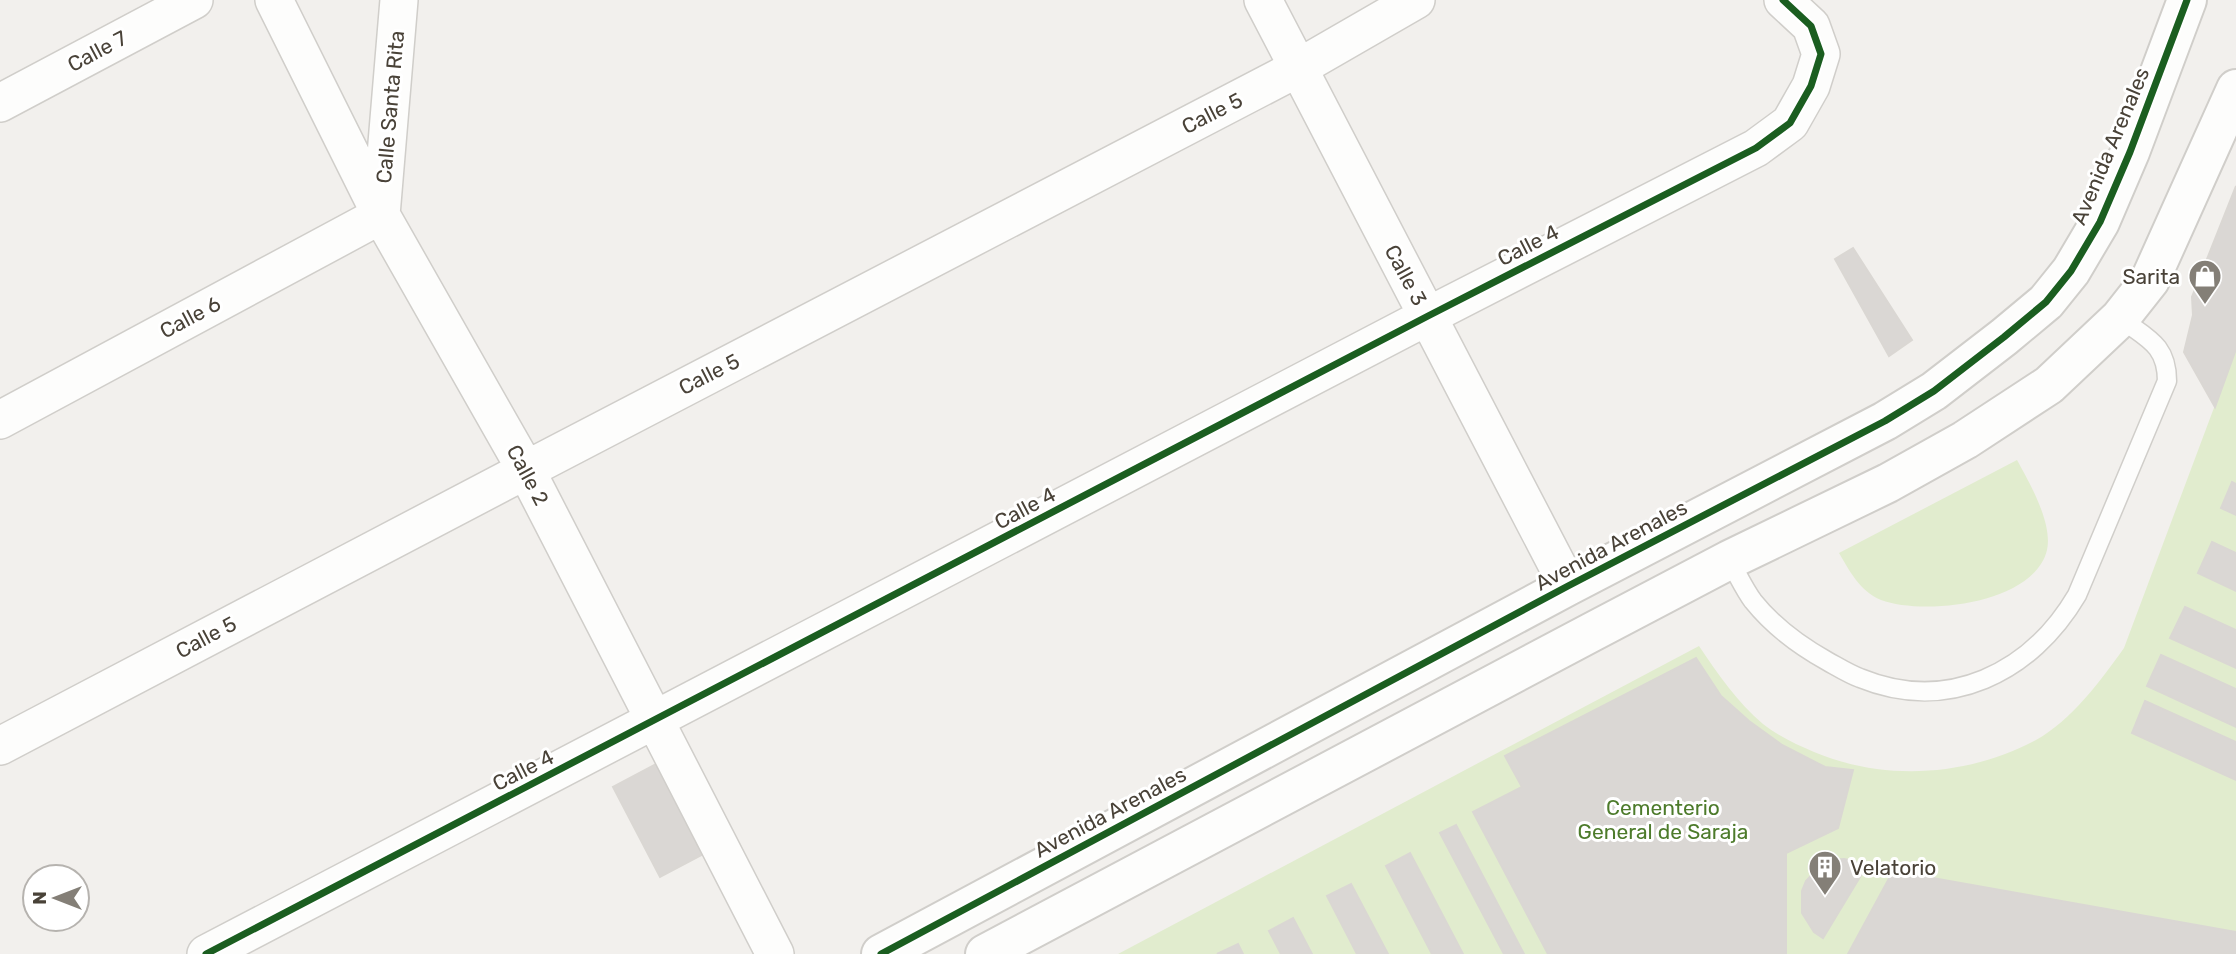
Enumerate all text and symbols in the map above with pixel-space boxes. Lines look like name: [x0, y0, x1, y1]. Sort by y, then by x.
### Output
street label: Calle 7: [63, 25, 131, 77]
street label: Calle Santa Rita: [371, 29, 409, 185]
street label: Avenida Arenales: [2066, 64, 2154, 228]
street label: Calle 5: [1177, 87, 1247, 139]
street label: Calle 4: [1493, 219, 1563, 271]
street label: Calle 3: [1380, 240, 1432, 310]
shop icon: Sarita: [2186, 257, 2224, 306]
place label: Sarita: [2122, 264, 2180, 289]
street label: Calle 6: [155, 291, 225, 343]
street label: Calle 5: [674, 348, 744, 400]
street label: Calle 2: [502, 440, 554, 510]
street label: Calle 4: [990, 482, 1060, 534]
street label: Avenida Arenales: [1531, 494, 1691, 596]
street label: Calle 5: [171, 611, 241, 663]
street label: Calle 4: [488, 744, 558, 796]
street label: Avenida Arenales: [1030, 761, 1190, 863]
park label: Cementerio General de Saraja: [1578, 795, 1748, 844]
building icon: Velatorio: [1806, 848, 1844, 897]
place label: Velatorio: [1850, 855, 1936, 880]
north arrow: [21, 863, 91, 933]
text: N: [28, 891, 51, 905]

